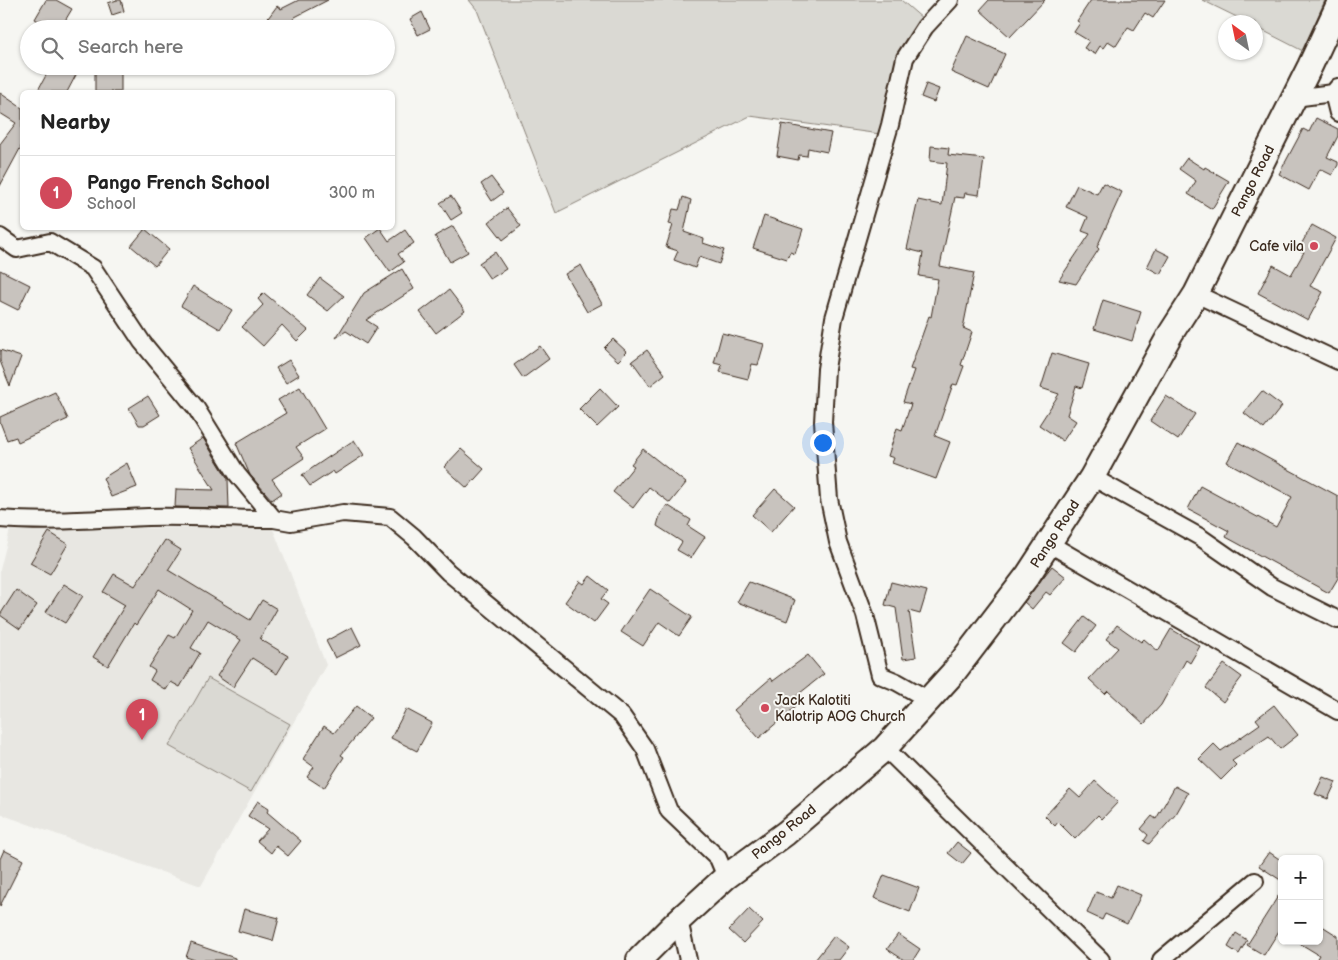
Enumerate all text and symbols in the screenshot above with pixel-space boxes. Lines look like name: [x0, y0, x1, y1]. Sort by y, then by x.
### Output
north arrow: [1218, 15, 1263, 60]
search box: [20, 20, 395, 75]
icon: search: [38, 34, 66, 62]
text: Search here: [78, 36, 183, 59]
text: Nearby: [40, 110, 110, 135]
street label: Pango Road: [1228, 142, 1278, 220]
text: Pango French School: [87, 172, 270, 195]
text: 1: [53, 184, 59, 203]
text: 300 m: [329, 184, 375, 203]
text: School: [87, 195, 136, 214]
place label: Cafe vila: [1249, 238, 1304, 255]
marker: Cafe vila: [1308, 240, 1320, 252]
your location: [810, 430, 836, 456]
street label: Pango Road: [1027, 497, 1083, 571]
place label: Jack Kalotiti Kalotrip AOG Church: [775, 692, 906, 725]
pin: 1: [126, 699, 158, 740]
marker: Jack Kalotiti Kalotrip AOG Church: [759, 702, 771, 714]
street label: Pango Road: [748, 801, 820, 863]
map controls: [1278, 855, 1323, 945]
button: +: [1278, 855, 1323, 900]
button: −: [1278, 900, 1323, 945]

